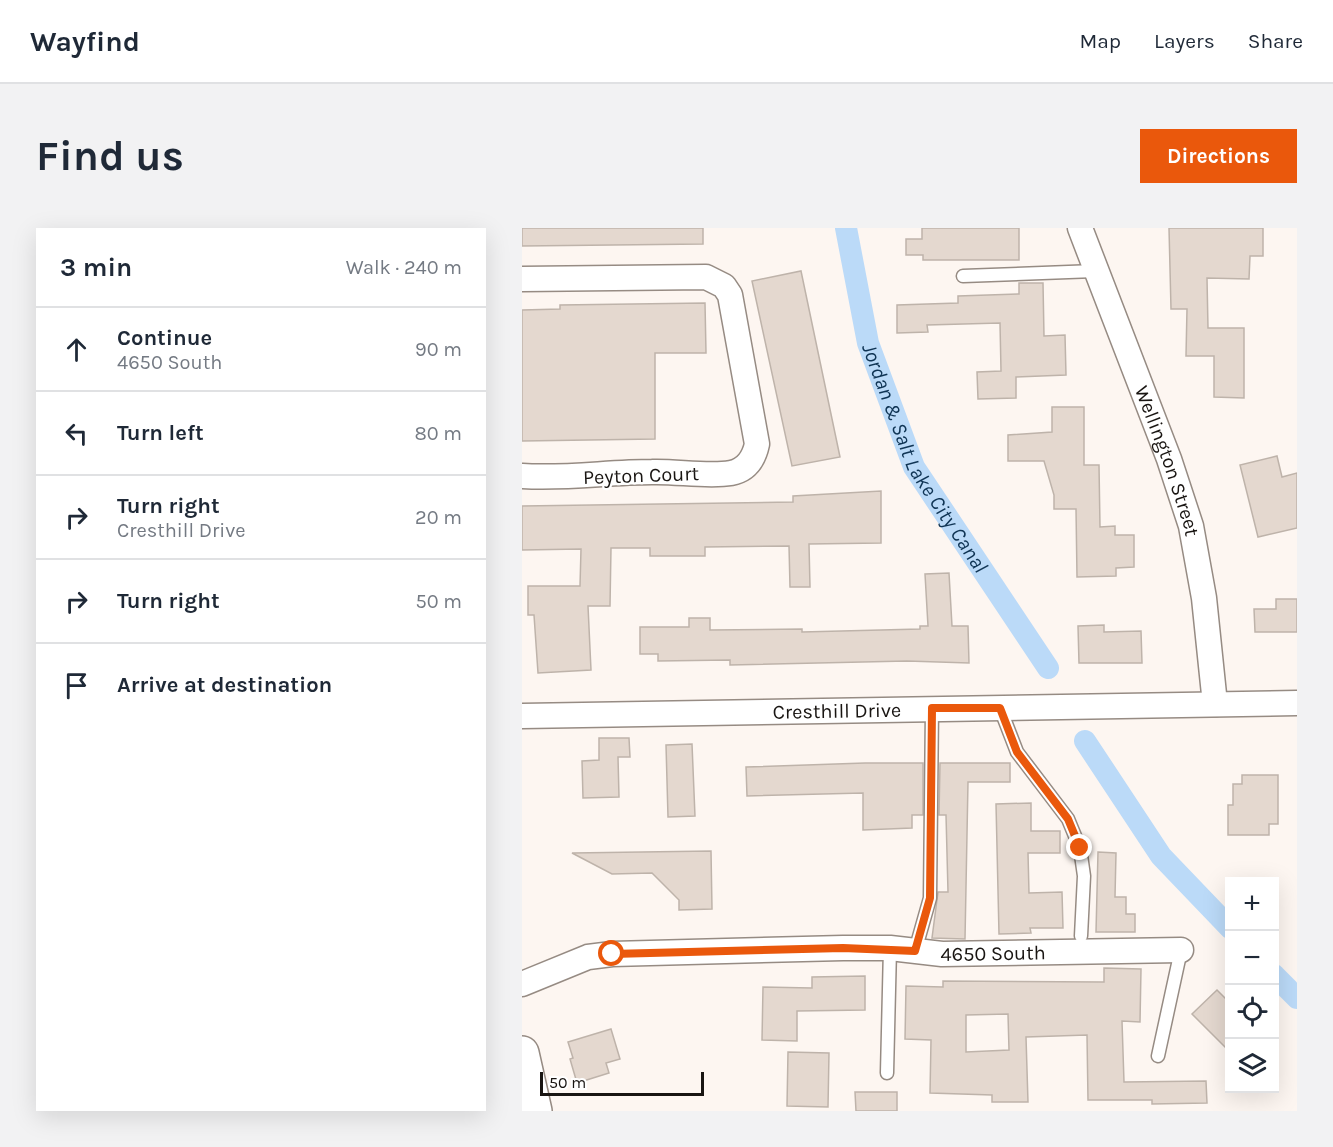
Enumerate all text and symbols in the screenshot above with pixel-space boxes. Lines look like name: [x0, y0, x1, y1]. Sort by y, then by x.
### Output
text: Wayfind: [30, 25, 140, 58]
text: Map: [1079, 29, 1121, 53]
text: Layers: [1154, 29, 1215, 53]
text: Share: [1248, 29, 1303, 53]
button: Directions: [1140, 129, 1297, 183]
text: Find us: [36, 131, 184, 181]
text: 3 min: [60, 252, 132, 283]
text: Walk · 240 m: [346, 256, 462, 279]
text: Continue: [117, 325, 212, 351]
icon: ahead: [60, 333, 93, 366]
text: 90 m: [415, 338, 462, 361]
water label: Jordan & Salt Lake City Canal: [857, 340, 993, 577]
text: 4650 South: [117, 351, 222, 374]
street label: Wellington Street: [1130, 383, 1204, 539]
icon: left: [60, 417, 93, 450]
text: Turn left: [117, 420, 204, 446]
text: 80 m: [414, 422, 462, 445]
street label: Peyton Court: [583, 462, 700, 489]
text: Turn right: [117, 493, 220, 519]
icon: right: [60, 501, 93, 534]
text: 20 m: [415, 506, 462, 529]
text: Cresthill Drive: [117, 519, 245, 542]
icon: right: [60, 585, 93, 618]
text: Turn right: [117, 588, 220, 614]
text: 50 m: [415, 590, 462, 613]
icon: arrive: [60, 669, 93, 702]
text: Arrive at destination: [117, 672, 332, 698]
street label: Cresthill Drive: [772, 699, 901, 724]
route end: [1066, 834, 1092, 860]
map controls: [1225, 877, 1279, 1093]
button: +: [1225, 877, 1279, 931]
button: −: [1225, 931, 1279, 985]
route start: [598, 940, 624, 966]
street label: 4650 South: [940, 941, 1046, 966]
button: locate: [1225, 985, 1279, 1039]
button: layers: [1225, 1039, 1279, 1093]
scale bar: [540, 1069, 704, 1096]
text: 50 m: [549, 1073, 586, 1092]

